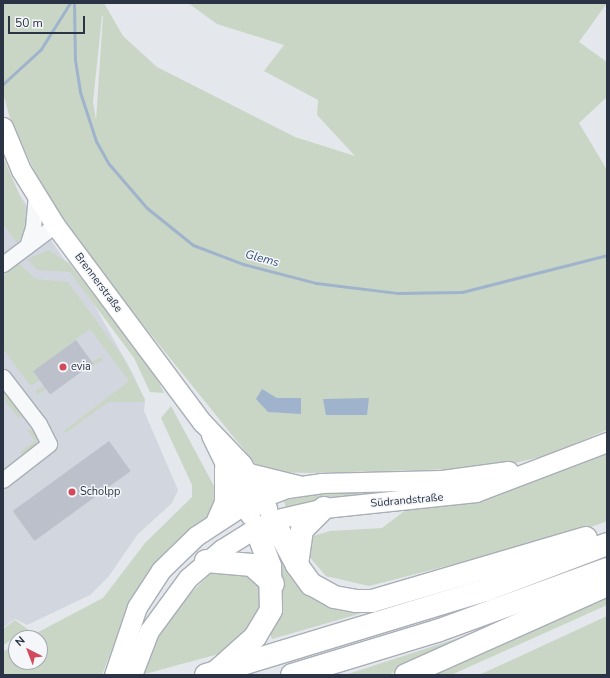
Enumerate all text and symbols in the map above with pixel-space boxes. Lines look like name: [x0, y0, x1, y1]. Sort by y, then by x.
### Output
scale bar: [10, 8, 87, 34]
text: 50 m: [15, 15, 43, 31]
water label: Glems: [243, 248, 281, 270]
street label: Brennerstraße: [71, 251, 125, 315]
place label: evia: [71, 360, 91, 374]
marker: evia: [58, 362, 68, 372]
place label: Scholpp: [80, 485, 120, 499]
marker: Scholpp: [67, 487, 77, 497]
street label: Südrandstraße: [370, 491, 444, 511]
north arrow: [8, 630, 48, 670]
text: N: [12, 633, 28, 650]

